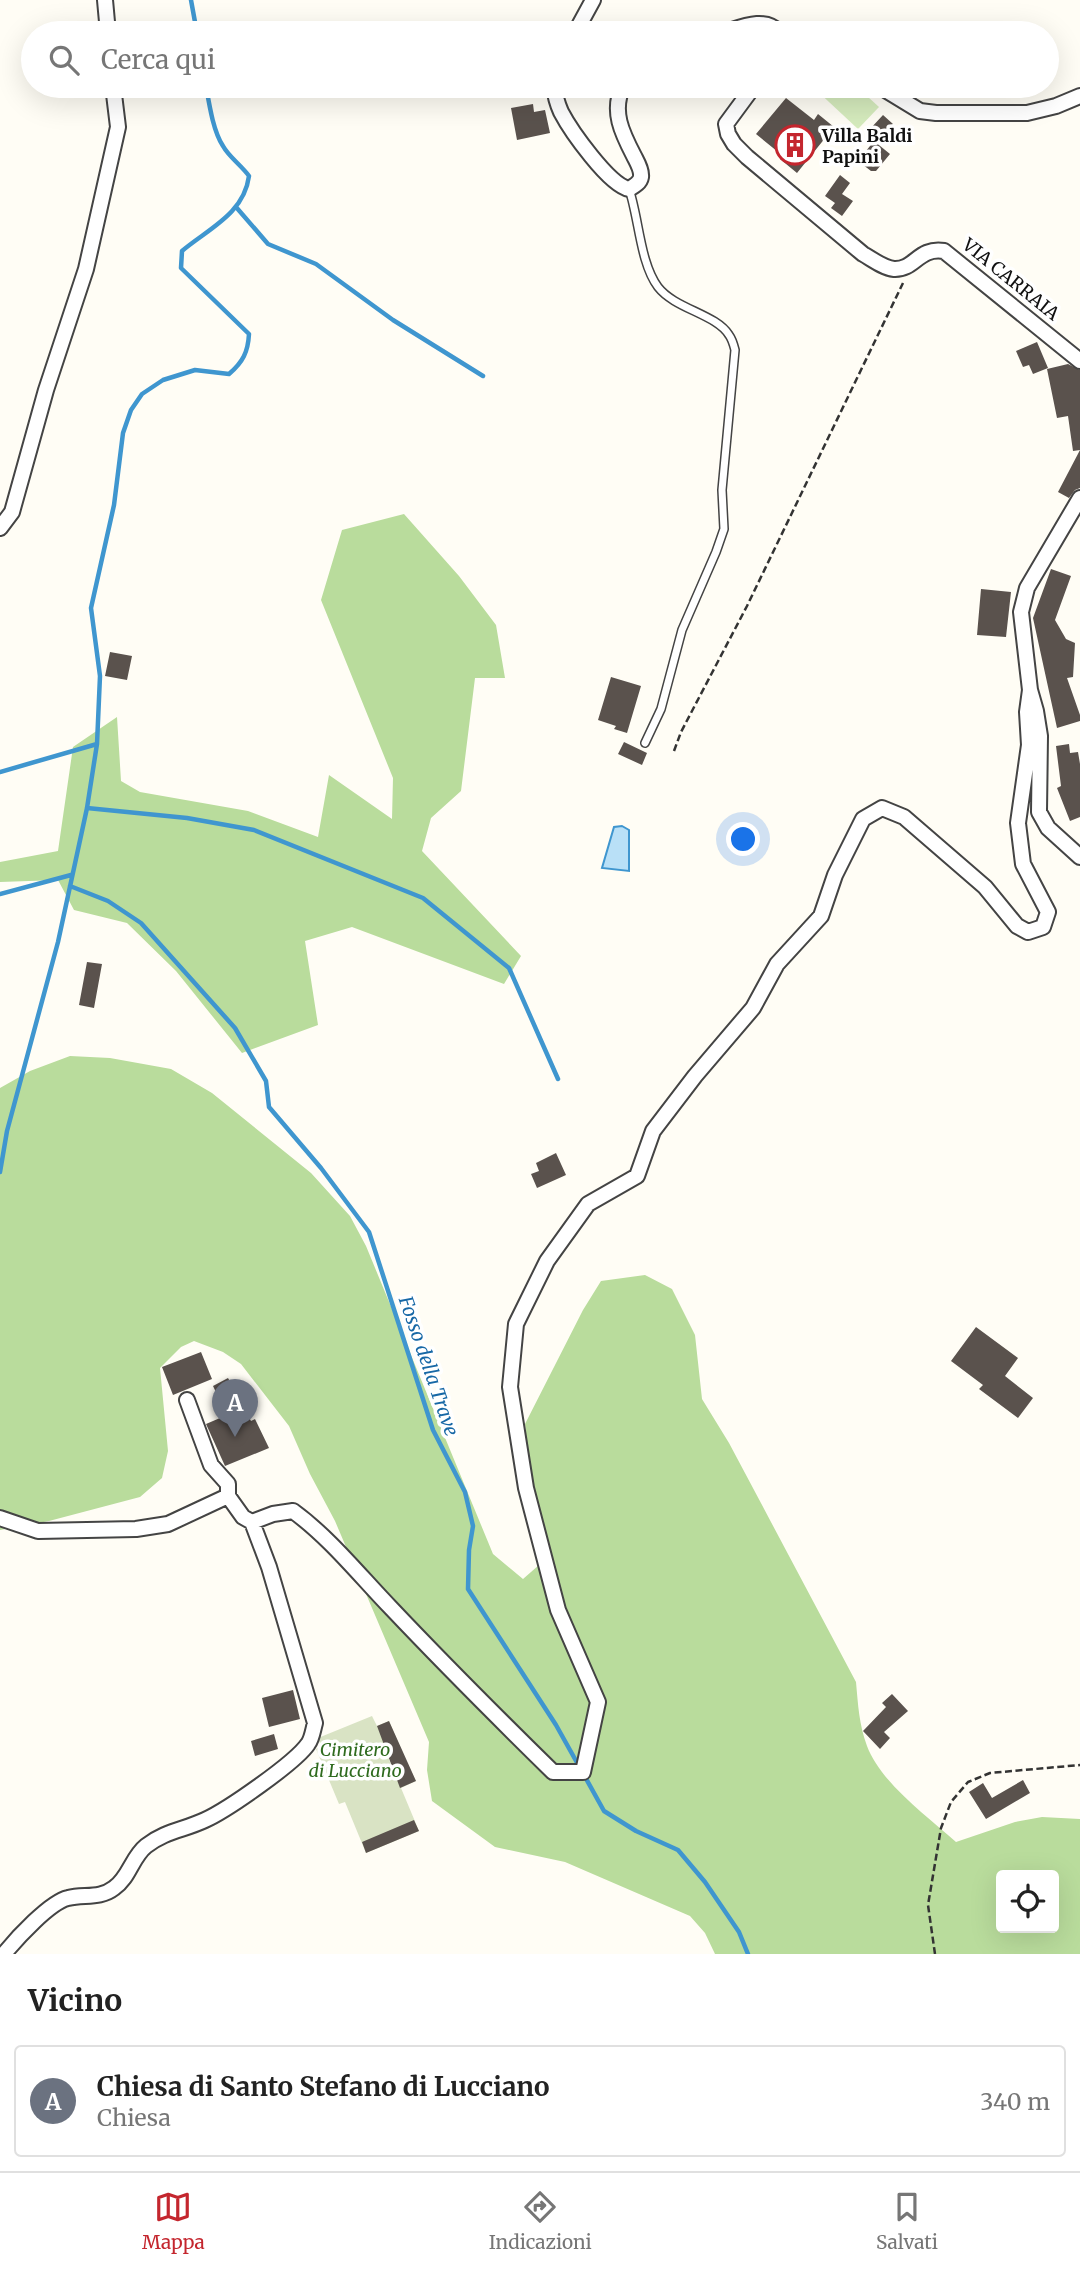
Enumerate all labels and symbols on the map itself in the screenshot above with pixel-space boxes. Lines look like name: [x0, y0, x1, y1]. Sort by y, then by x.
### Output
building icon: Villa Baldi Papini: [774, 124, 816, 166]
place label: Villa Baldi Papini: [821, 124, 912, 168]
street label: VIA CARRAIA: [957, 232, 1064, 325]
your location: [726, 822, 760, 856]
water label: Fosso della Trave: [393, 1292, 464, 1439]
pin: A: [212, 1379, 258, 1437]
park label: Cimitero di Lucciano: [308, 1738, 402, 1782]

